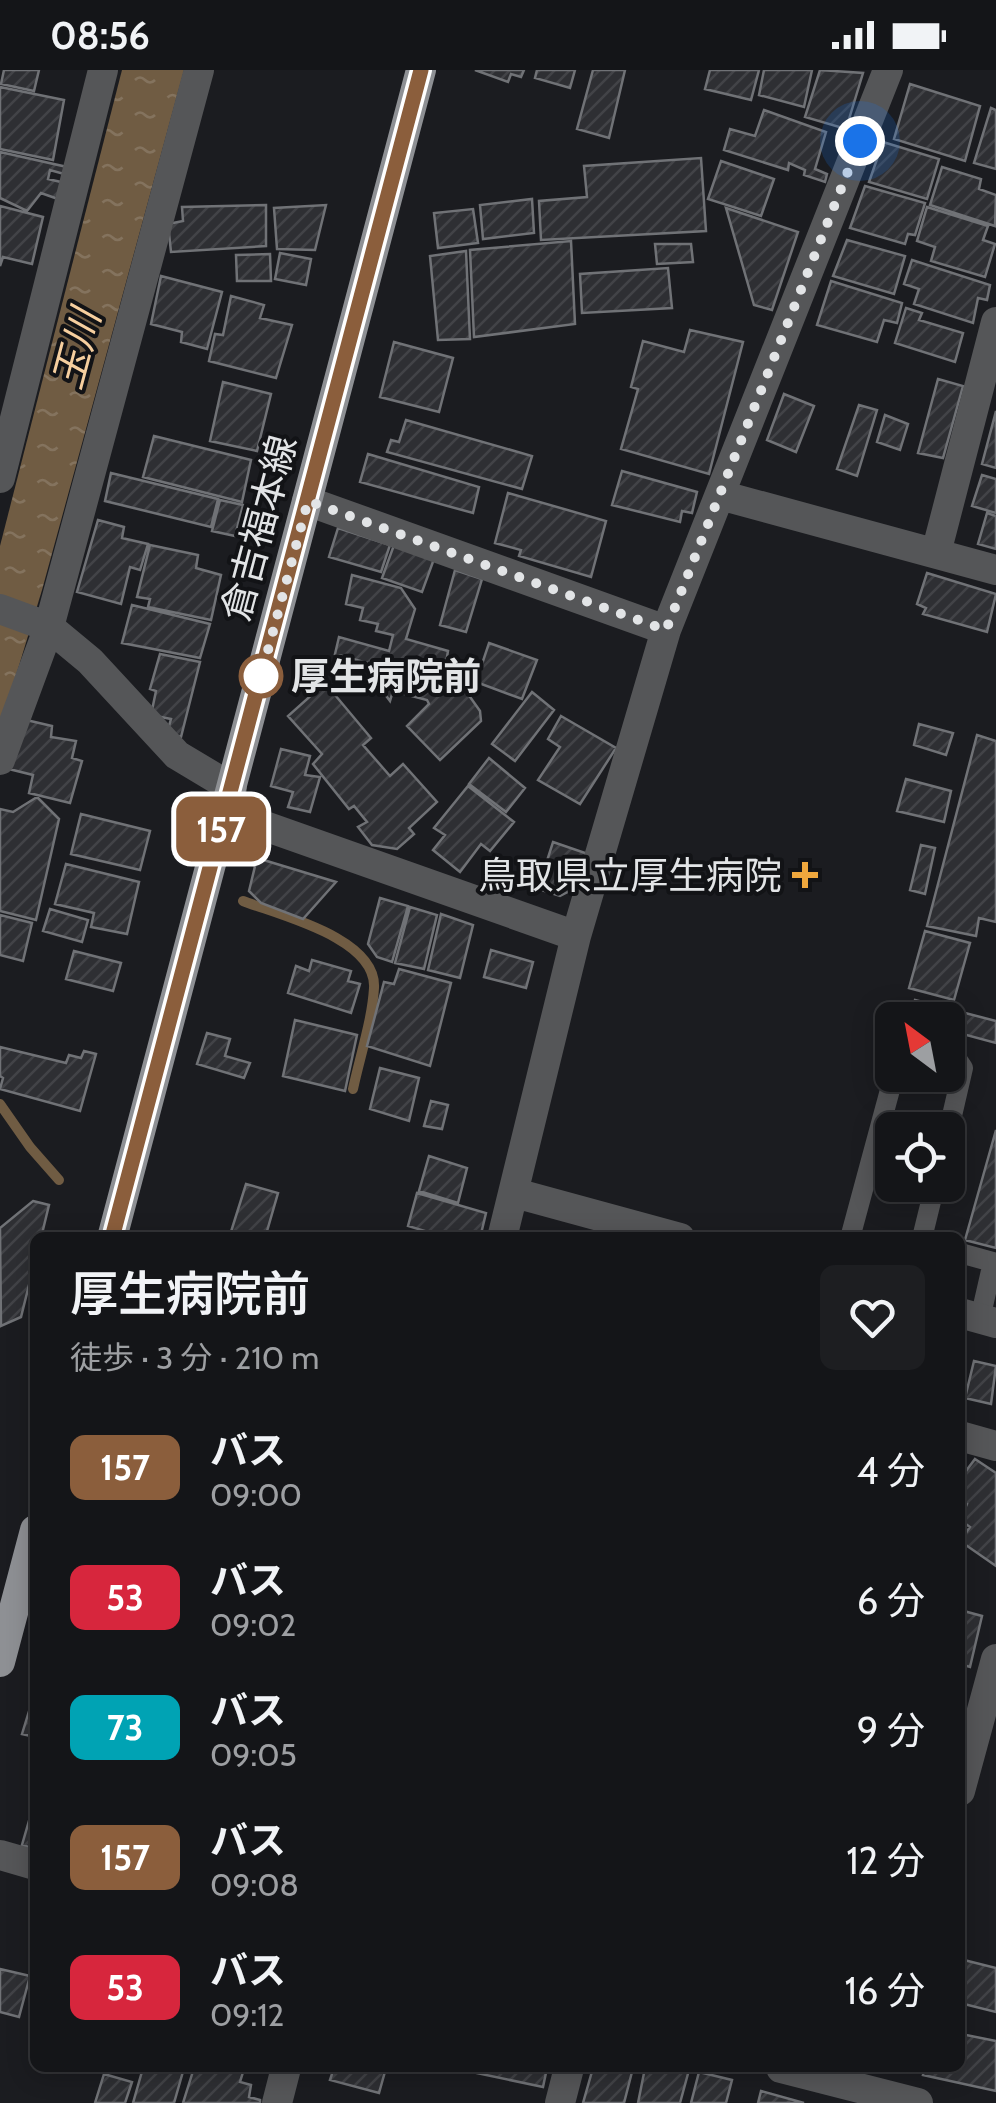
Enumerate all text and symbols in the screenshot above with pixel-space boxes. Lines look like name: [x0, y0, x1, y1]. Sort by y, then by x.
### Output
text: 08:56: [50, 12, 150, 59]
your location: [835, 116, 885, 166]
water label: 玉川: [42, 300, 111, 394]
street label: 倉吉福本線: [212, 430, 306, 626]
place label: 厚生病院前: [291, 653, 481, 700]
marker: 厚生病院前: [240, 655, 282, 697]
line badge: 157: [164, 796, 278, 862]
text: 157: [196, 808, 246, 851]
place label: 鳥取県立厚生病院: [478, 852, 782, 899]
marker: 鳥取県立厚生病院: [792, 862, 818, 888]
north arrow: [875, 1002, 965, 1092]
map controls: [875, 1002, 965, 1202]
button: locate: [875, 1112, 965, 1202]
text: 厚生病院前: [70, 1265, 310, 1323]
button: heart: [820, 1265, 925, 1370]
text: 徒歩 · 3 分 · 210 m: [70, 1338, 319, 1377]
text: バス: [210, 1427, 286, 1474]
text: 157: [100, 1446, 150, 1489]
text: 4 分: [856, 1447, 925, 1494]
text: 09:00: [210, 1475, 302, 1514]
text: バス: [210, 1557, 286, 1604]
text: 53: [106, 1576, 144, 1619]
text: 6 分: [857, 1577, 925, 1624]
text: 09:02: [210, 1605, 296, 1644]
text: バス: [210, 1687, 286, 1734]
text: 73: [107, 1706, 143, 1749]
text: 9 分: [857, 1707, 925, 1754]
text: 09:05: [210, 1735, 297, 1774]
text: バス: [210, 1817, 286, 1864]
text: 157: [100, 1836, 150, 1879]
text: 12 分: [846, 1837, 925, 1884]
text: 09:08: [210, 1865, 299, 1904]
text: バス: [210, 1947, 286, 1994]
text: 53: [106, 1966, 144, 2009]
text: 16 分: [844, 1967, 925, 2014]
text: 09:12: [210, 1995, 284, 2034]

